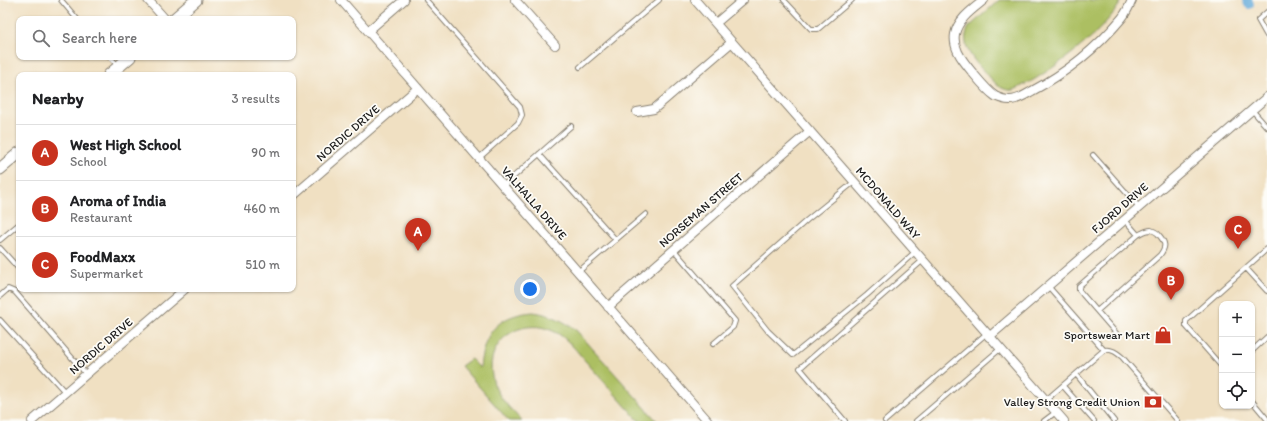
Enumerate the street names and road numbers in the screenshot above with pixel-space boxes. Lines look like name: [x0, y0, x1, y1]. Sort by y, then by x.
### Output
street label: NORDIC DRIVE: [314, 102, 383, 164]
street label: VALHALLA DRIVE: [498, 164, 570, 243]
street label: MCDONALD WAY: [853, 164, 923, 242]
street label: NORSEMAN STREET: [656, 170, 746, 250]
street label: FJORD DRIVE: [1089, 179, 1151, 236]
street label: NORDIC DRIVE: [67, 315, 136, 377]

